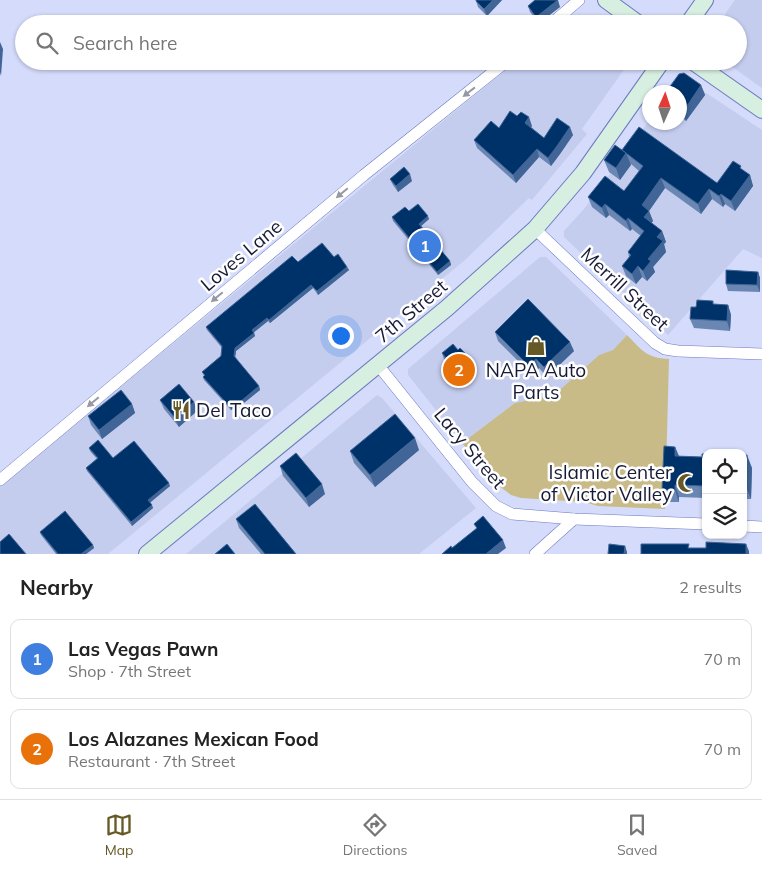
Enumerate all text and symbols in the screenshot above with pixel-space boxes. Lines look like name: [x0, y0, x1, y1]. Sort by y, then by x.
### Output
search box: [15, 15, 747, 70]
icon: search: [33, 29, 61, 57]
text: Search here: [73, 31, 177, 55]
north arrow: [642, 85, 687, 130]
one-way arrow: [463, 86, 476, 97]
one-way arrow: [336, 187, 348, 198]
street label: Loves Lane: [195, 214, 287, 296]
pin: 1: [409, 227, 441, 265]
street label: Merrill Street: [576, 242, 674, 336]
street label: 7th Street: [370, 274, 452, 348]
one-way arrow: [211, 292, 224, 303]
your location: [328, 323, 354, 349]
shop icon: NAPA Auto Parts: [525, 335, 547, 357]
pin: 2: [443, 351, 475, 389]
place label: NAPA Auto Parts: [486, 358, 586, 404]
one-way arrow: [87, 396, 99, 407]
place label: Del Taco: [196, 398, 272, 422]
restaurant icon: Del Taco: [170, 399, 192, 421]
street label: Lacy Street: [429, 402, 511, 494]
map controls: [702, 449, 747, 539]
button: locate: [702, 449, 747, 494]
place label: Islamic Center of Victor Valley: [540, 460, 672, 506]
mosque icon: Islamic Center of Victor Valley: [676, 472, 698, 494]
button: layers: [702, 494, 747, 539]
text: Nearby: [20, 574, 93, 600]
text: 2 results: [679, 577, 742, 597]
text: Las Vegas Pawn: [68, 637, 219, 661]
text: 1: [32, 649, 42, 669]
text: 70 m: [704, 649, 741, 669]
text: Shop · 7th Street: [68, 661, 191, 681]
text: Los Alazanes Mexican Food: [68, 727, 319, 751]
text: 2: [32, 739, 42, 759]
text: 70 m: [704, 739, 741, 759]
text: Restaurant · 7th Street: [68, 751, 235, 771]
tab: Map: [105, 811, 133, 859]
tab: Directions: [343, 811, 408, 859]
tab: Saved: [617, 811, 657, 859]

